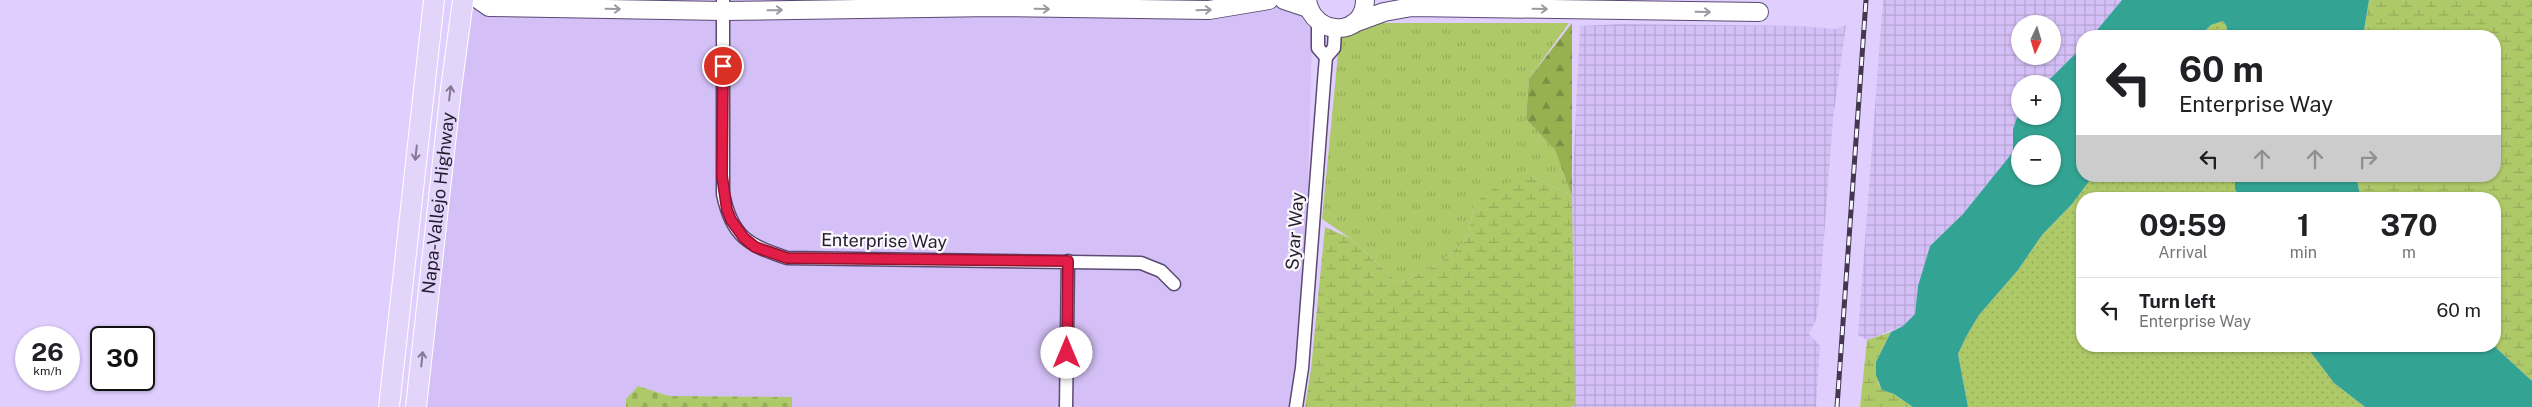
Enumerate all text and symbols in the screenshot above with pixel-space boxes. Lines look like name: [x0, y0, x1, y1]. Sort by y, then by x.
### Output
one-way arrow: [604, 4, 620, 14]
one-way arrow: [1034, 4, 1050, 14]
one-way arrow: [1532, 4, 1548, 14]
one-way arrow: [766, 5, 783, 15]
one-way arrow: [1196, 5, 1212, 14]
one-way arrow: [1694, 7, 1710, 16]
north arrow: [2011, 15, 2061, 65]
map controls: [2011, 15, 2061, 185]
pin: [702, 45, 744, 87]
text: 60 m: [2179, 49, 2264, 90]
icon: left: [2096, 50, 2161, 115]
icon: arrive: [709, 52, 737, 80]
button: +: [2011, 75, 2061, 125]
one-way arrow: [445, 85, 455, 101]
text: Enterprise Way: [2179, 91, 2333, 117]
street label: Napa-Vallejo Highway: [417, 111, 458, 295]
button: −: [2011, 135, 2061, 185]
one-way arrow: [411, 144, 421, 160]
icon: left: [2195, 145, 2223, 173]
icon: ahead: [2248, 145, 2276, 173]
icon: ahead: [2301, 145, 2329, 173]
icon: right: [2354, 145, 2382, 173]
street label: Syar Way: [1281, 191, 1308, 271]
text: 09:59: [2139, 207, 2226, 243]
text: 1: [2297, 207, 2310, 243]
text: 370: [2380, 207, 2438, 243]
street label: Enterprise Way: [821, 229, 948, 252]
text: Arrival: [2158, 243, 2208, 262]
text: min: [2290, 243, 2317, 262]
text: m: [2402, 243, 2416, 262]
text: Turn left: [2139, 290, 2216, 312]
icon: left: [2096, 296, 2124, 324]
text: 60 m: [2437, 299, 2481, 321]
text: Enterprise Way: [2139, 312, 2251, 331]
speed limit sign: 30: [90, 326, 155, 391]
position arrow: [1040, 326, 1092, 378]
text: 26: [31, 337, 64, 367]
one-way arrow: [417, 351, 427, 367]
text: km/h: [33, 364, 62, 378]

